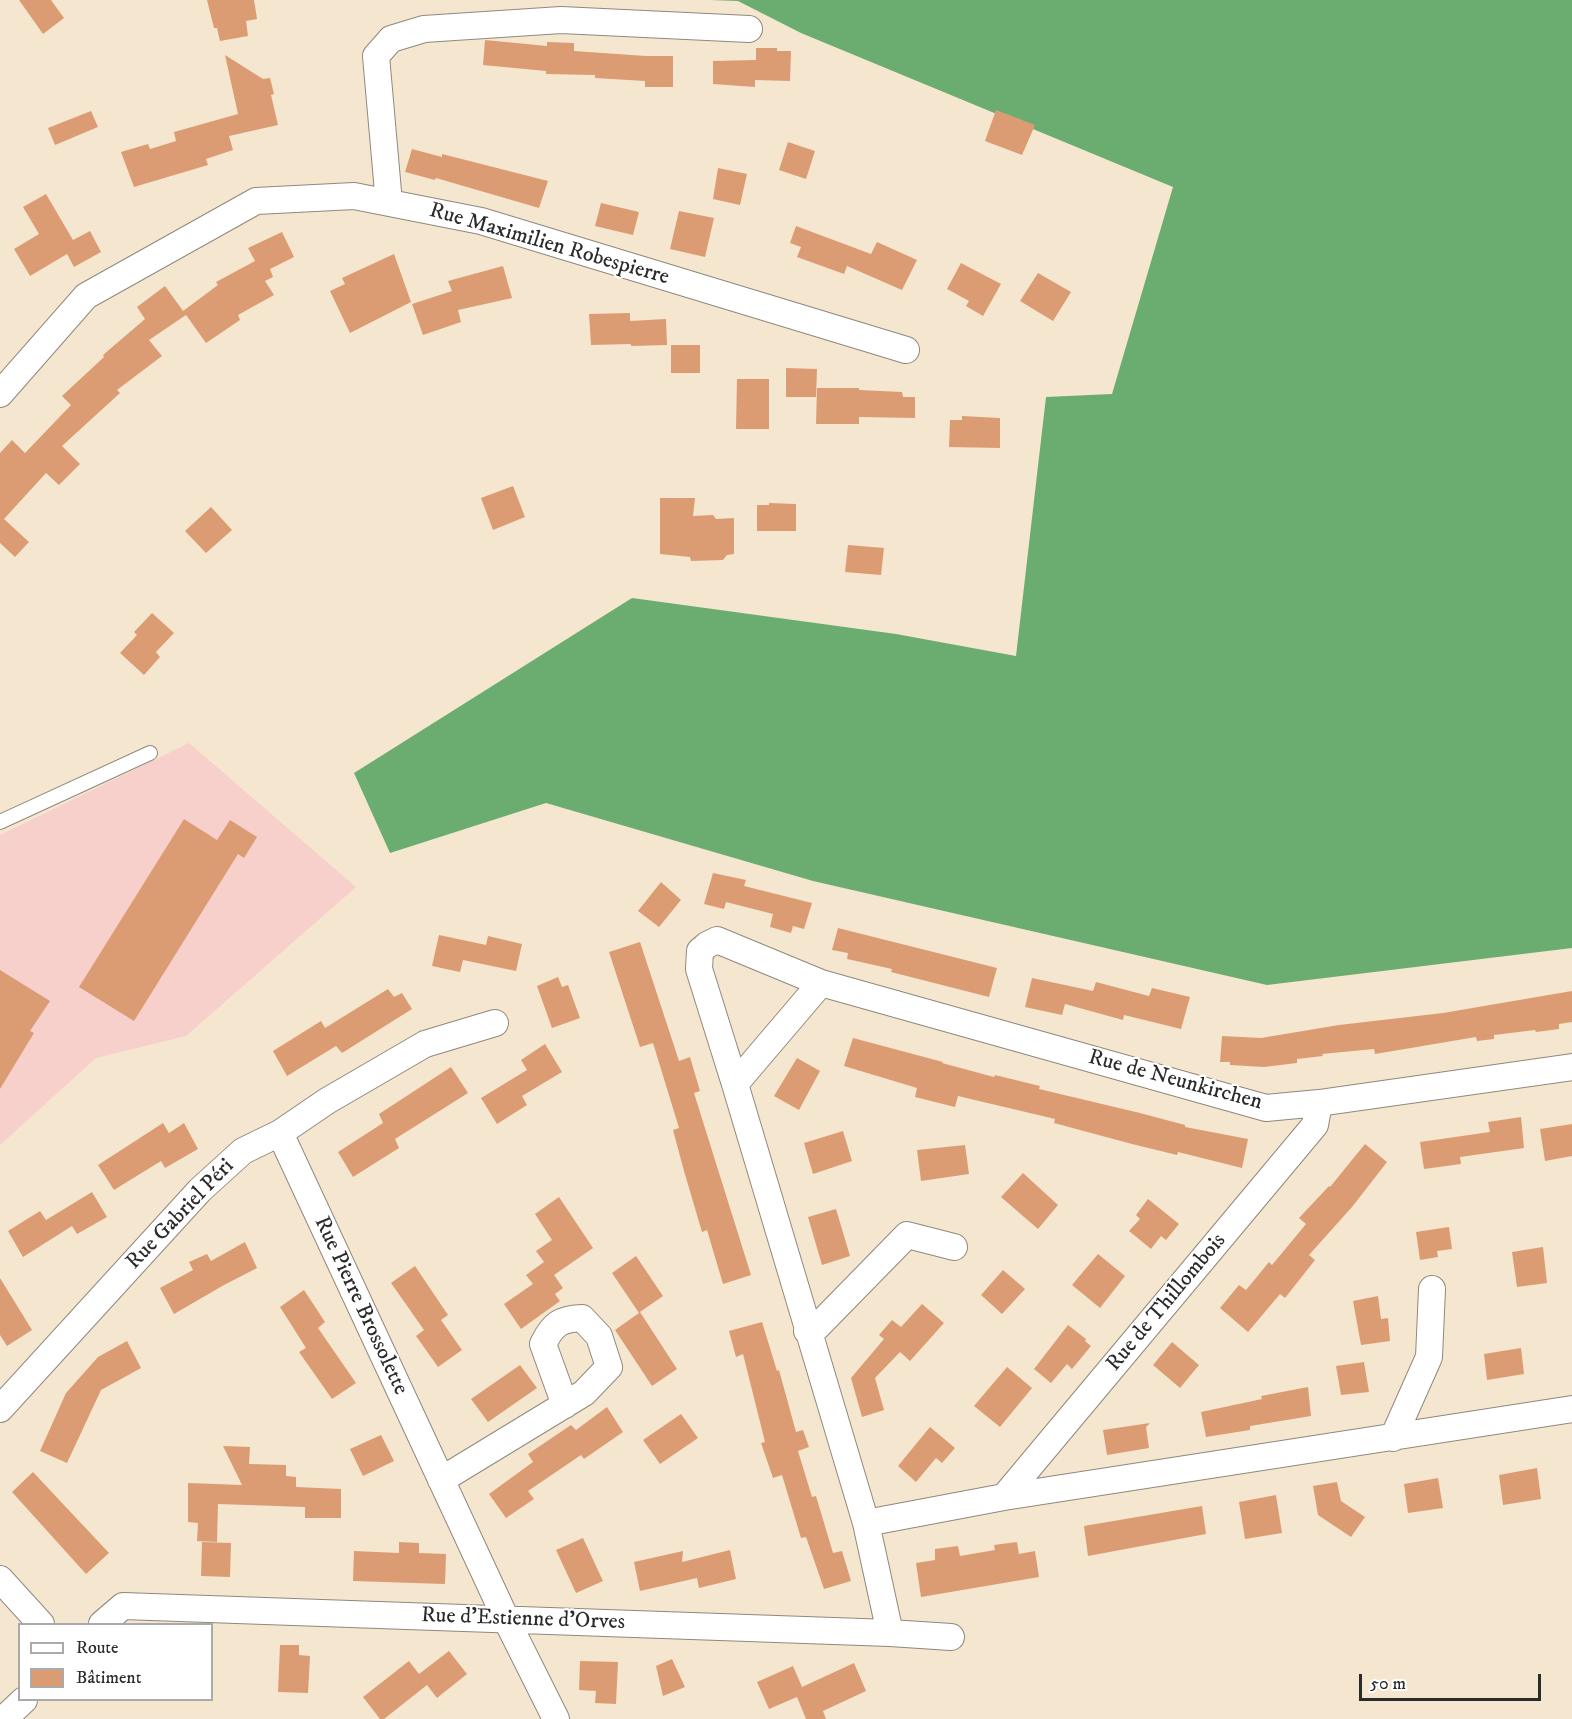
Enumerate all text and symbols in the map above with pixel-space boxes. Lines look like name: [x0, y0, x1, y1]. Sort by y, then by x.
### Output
street label: Rue Maximilien Robespierre: [426, 198, 672, 292]
street label: Rue de Neunkirchen: [1085, 1045, 1265, 1117]
street label: Rue Gabriel Péri: [122, 1154, 240, 1276]
street label: Rue Pierre Brossolette: [307, 1213, 413, 1399]
street label: Rue de Thillombois: [1102, 1229, 1232, 1377]
street label: Rue d'Estienne d'Orves: [421, 1603, 625, 1637]
legend: [18, 1623, 213, 1701]
text: Route: [76, 1637, 119, 1659]
scale bar: [1362, 1662, 1544, 1700]
text: Bâtiment: [76, 1667, 141, 1689]
text: 50 m: [1370, 1673, 1406, 1695]

